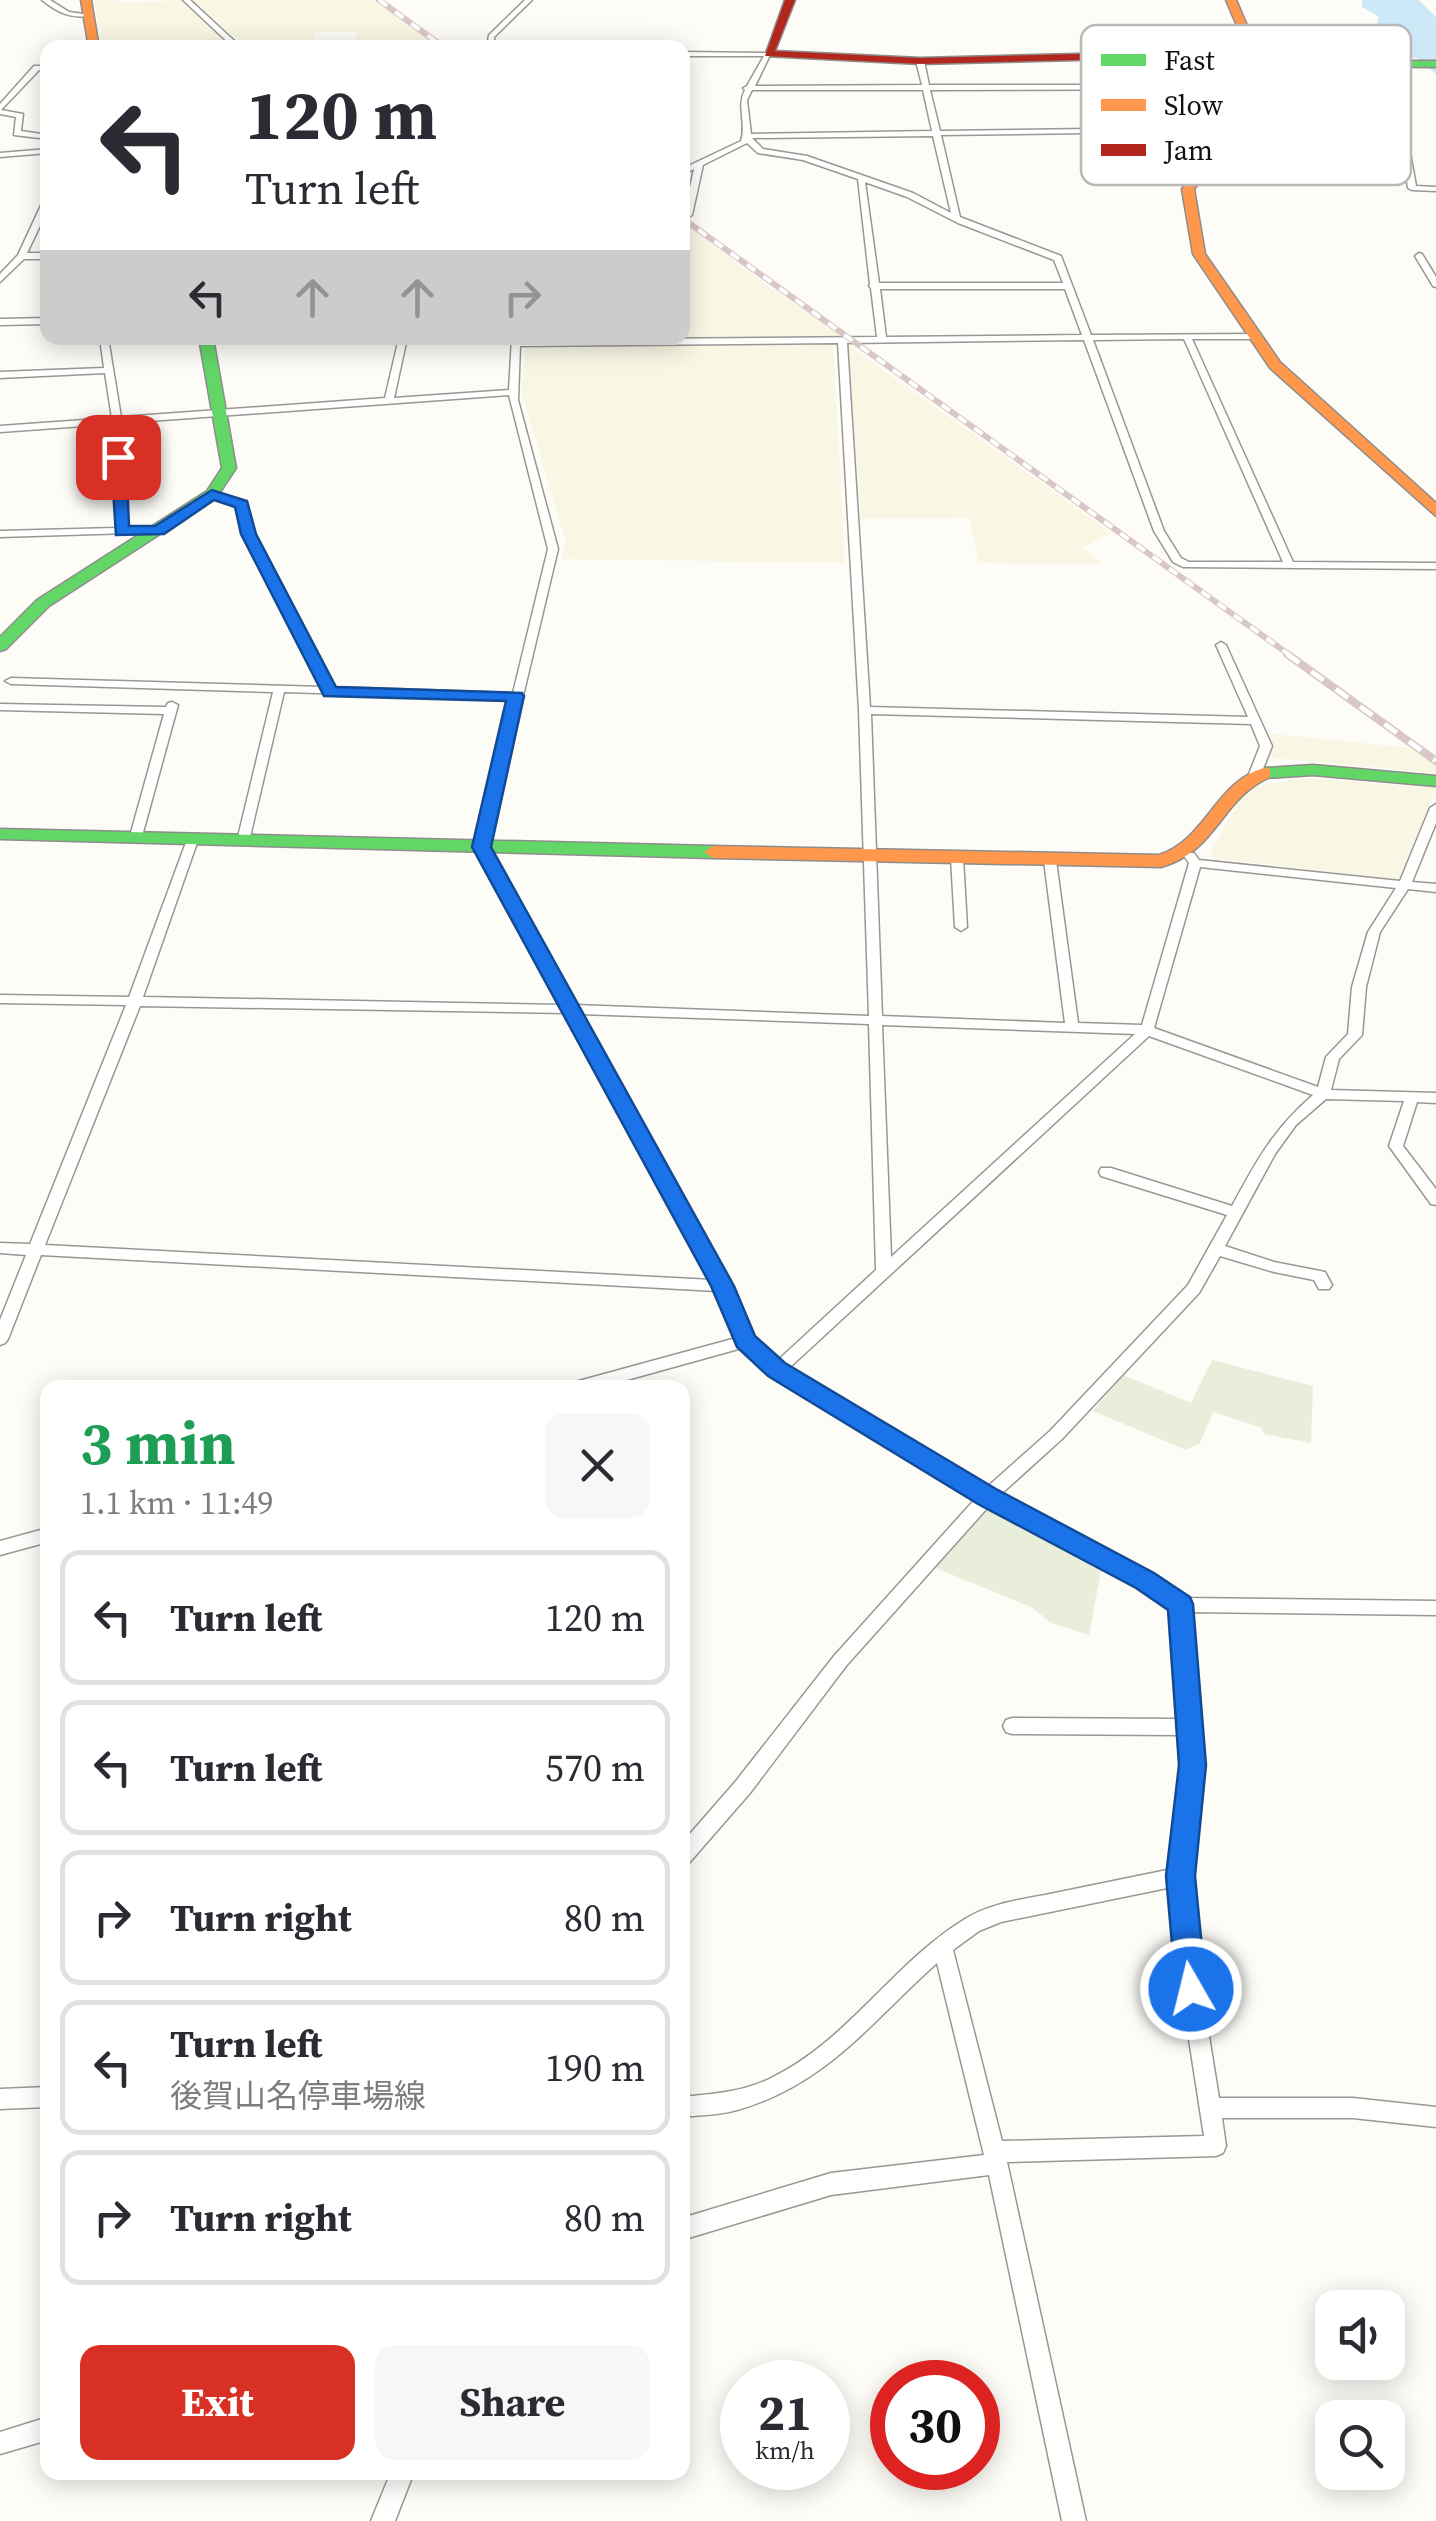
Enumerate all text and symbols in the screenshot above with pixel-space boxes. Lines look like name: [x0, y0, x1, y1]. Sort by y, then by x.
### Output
legend: [1081, 25, 1411, 185]
text: Fast: [1164, 41, 1215, 79]
text: 120 m: [245, 66, 437, 162]
icon: left: [80, 80, 210, 210]
text: Slow: [1164, 86, 1224, 124]
text: Jam: [1163, 131, 1213, 169]
text: Turn left: [245, 157, 419, 219]
icon: left: [180, 270, 235, 325]
icon: ahead: [285, 270, 340, 325]
icon: ahead: [390, 270, 445, 325]
icon: right: [495, 270, 550, 325]
pin: [76, 415, 161, 500]
icon: arrive: [91, 430, 146, 485]
text: 3 min: [80, 1402, 236, 1484]
button: close: [545, 1413, 650, 1518]
text: 1.1 km · 11:49: [80, 1481, 274, 1525]
icon: left: [85, 1590, 140, 1645]
text: Turn left: [170, 1592, 322, 1644]
text: 120 m: [545, 1592, 645, 1644]
icon: left: [85, 1740, 140, 1795]
text: Turn left: [170, 1742, 322, 1794]
text: 570 m: [545, 1742, 645, 1794]
icon: right: [85, 1890, 140, 1945]
text: Turn right: [170, 1892, 352, 1944]
text: 80 m: [564, 1892, 645, 1944]
position arrow: [1139, 1937, 1243, 2041]
text: Turn left: [170, 2018, 322, 2070]
icon: left: [85, 2040, 140, 2095]
text: 190 m: [545, 2042, 645, 2094]
text: 後賀山名停車場線: [170, 2074, 426, 2118]
icon: right: [85, 2190, 140, 2245]
text: Turn right: [170, 2192, 352, 2244]
text: 80 m: [564, 2192, 645, 2244]
map controls: [1315, 2290, 1405, 2490]
button: sound: [1315, 2290, 1405, 2380]
button: Exit: [80, 2345, 355, 2460]
button: Share: [375, 2345, 650, 2460]
speed limit sign: 30: [870, 2360, 1000, 2490]
text: 21: [758, 2378, 812, 2447]
button: search: [1315, 2400, 1405, 2490]
text: km/h: [755, 2433, 815, 2467]

